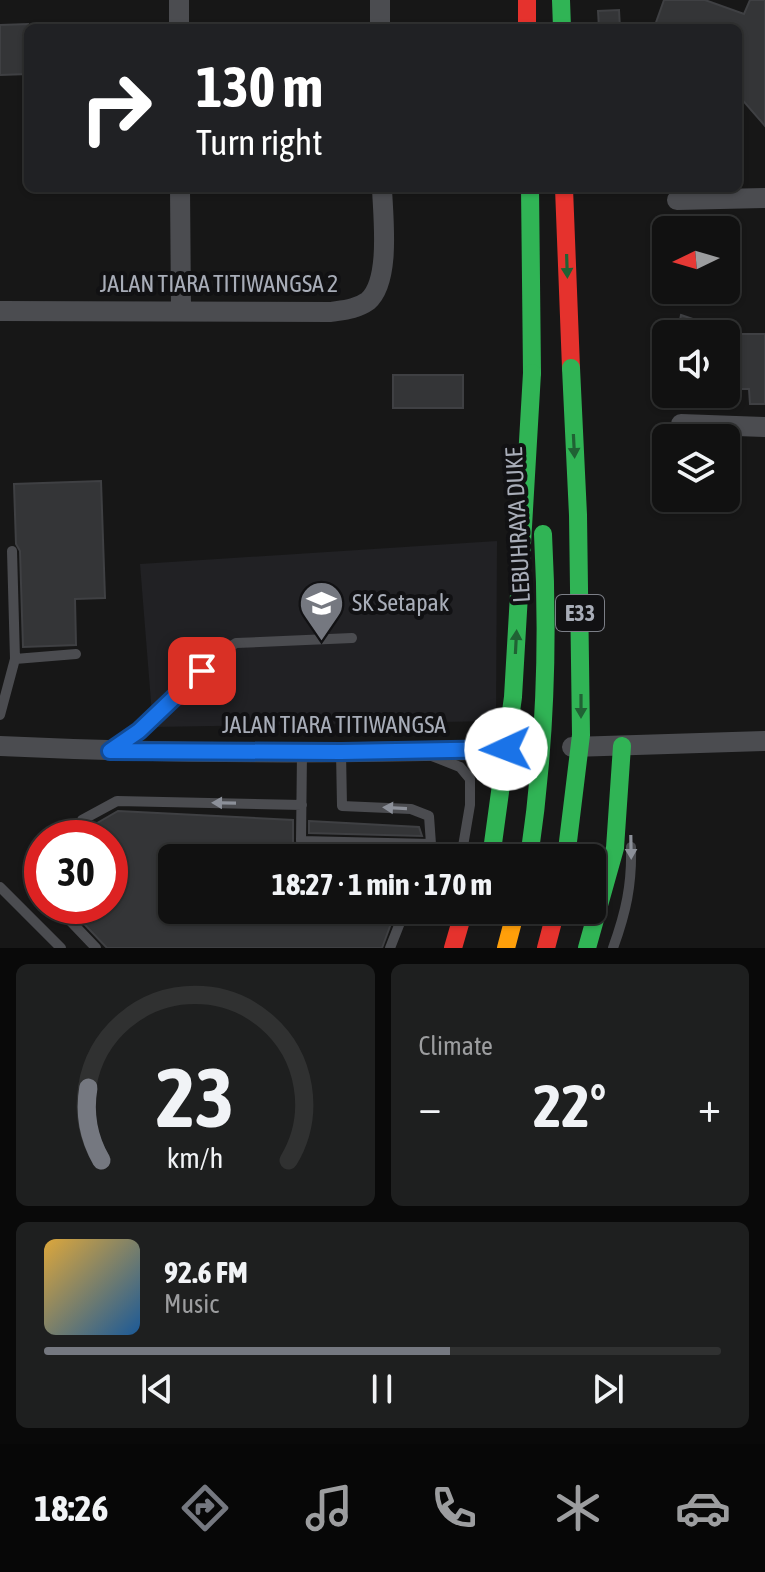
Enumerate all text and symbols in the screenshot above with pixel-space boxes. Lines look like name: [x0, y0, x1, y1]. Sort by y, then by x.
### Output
text: 130 m: [196, 55, 323, 119]
icon: right: [64, 56, 168, 160]
text: Turn right: [196, 121, 323, 163]
north arrow: [652, 216, 740, 304]
map controls: [652, 216, 740, 512]
one-way arrow: [560, 254, 573, 279]
street label: JALAN TIARA TITIWANGSA 2: [100, 270, 338, 297]
button: sound: [652, 320, 740, 408]
button: layers: [652, 424, 740, 512]
one-way arrow: [568, 434, 581, 459]
street label: LEBUHRAYA DUKE: [500, 447, 535, 603]
school or university icon: SK Setapak: [297, 579, 345, 642]
place label: SK Setapak: [352, 589, 450, 616]
road number: E33: [556, 595, 604, 631]
one-way arrow: [510, 629, 523, 654]
pin: [168, 637, 236, 705]
icon: arrive: [180, 649, 224, 693]
one-way arrow: [575, 694, 587, 719]
position arrow: [464, 707, 548, 791]
street label: JALAN TIARA TITIWANGSA: [222, 711, 446, 738]
one-way arrow: [211, 797, 236, 810]
one-way arrow: [382, 802, 407, 815]
speed limit sign: 30: [24, 820, 128, 924]
one-way arrow: [625, 835, 637, 860]
text: 18:27 · 1 min · 170 m: [272, 867, 492, 901]
text: Climate: [419, 1031, 493, 1061]
text: 23: [156, 1049, 234, 1145]
text: 22°: [533, 1071, 606, 1140]
text: −: [419, 1081, 441, 1131]
text: +: [698, 1081, 721, 1131]
text: km/h: [167, 1141, 224, 1174]
text: 92.6 FM: [164, 1255, 248, 1289]
text: Music: [164, 1289, 219, 1319]
icon: previous: [135, 1367, 179, 1411]
icon: pause: [360, 1367, 404, 1411]
icon: next: [586, 1367, 630, 1411]
icon: directions: [177, 1480, 233, 1536]
icon: music: [301, 1480, 357, 1536]
icon: phone: [426, 1480, 482, 1536]
icon: climate: [550, 1480, 606, 1536]
icon: car: [675, 1480, 731, 1536]
text: 18:26: [34, 1487, 108, 1529]

